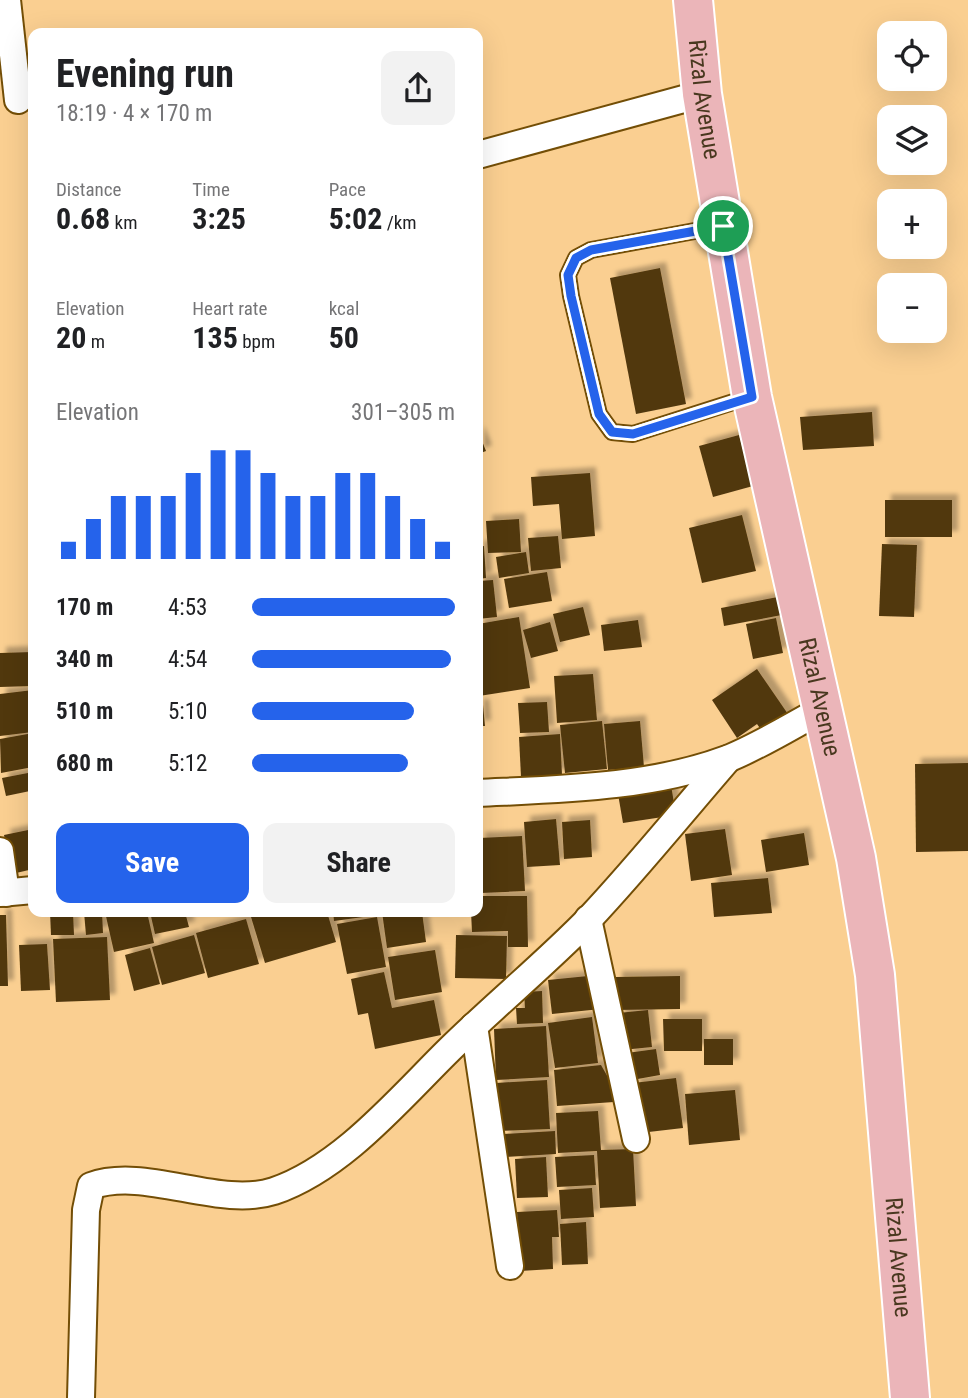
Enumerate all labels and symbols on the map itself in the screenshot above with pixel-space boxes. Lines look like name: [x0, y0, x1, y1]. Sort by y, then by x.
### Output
street label: Rizal Avenue: [683, 38, 727, 161]
pin: [693, 196, 753, 256]
street label: Rizal Avenue: [793, 635, 847, 759]
street label: Rizal Avenue: [879, 1196, 917, 1319]

